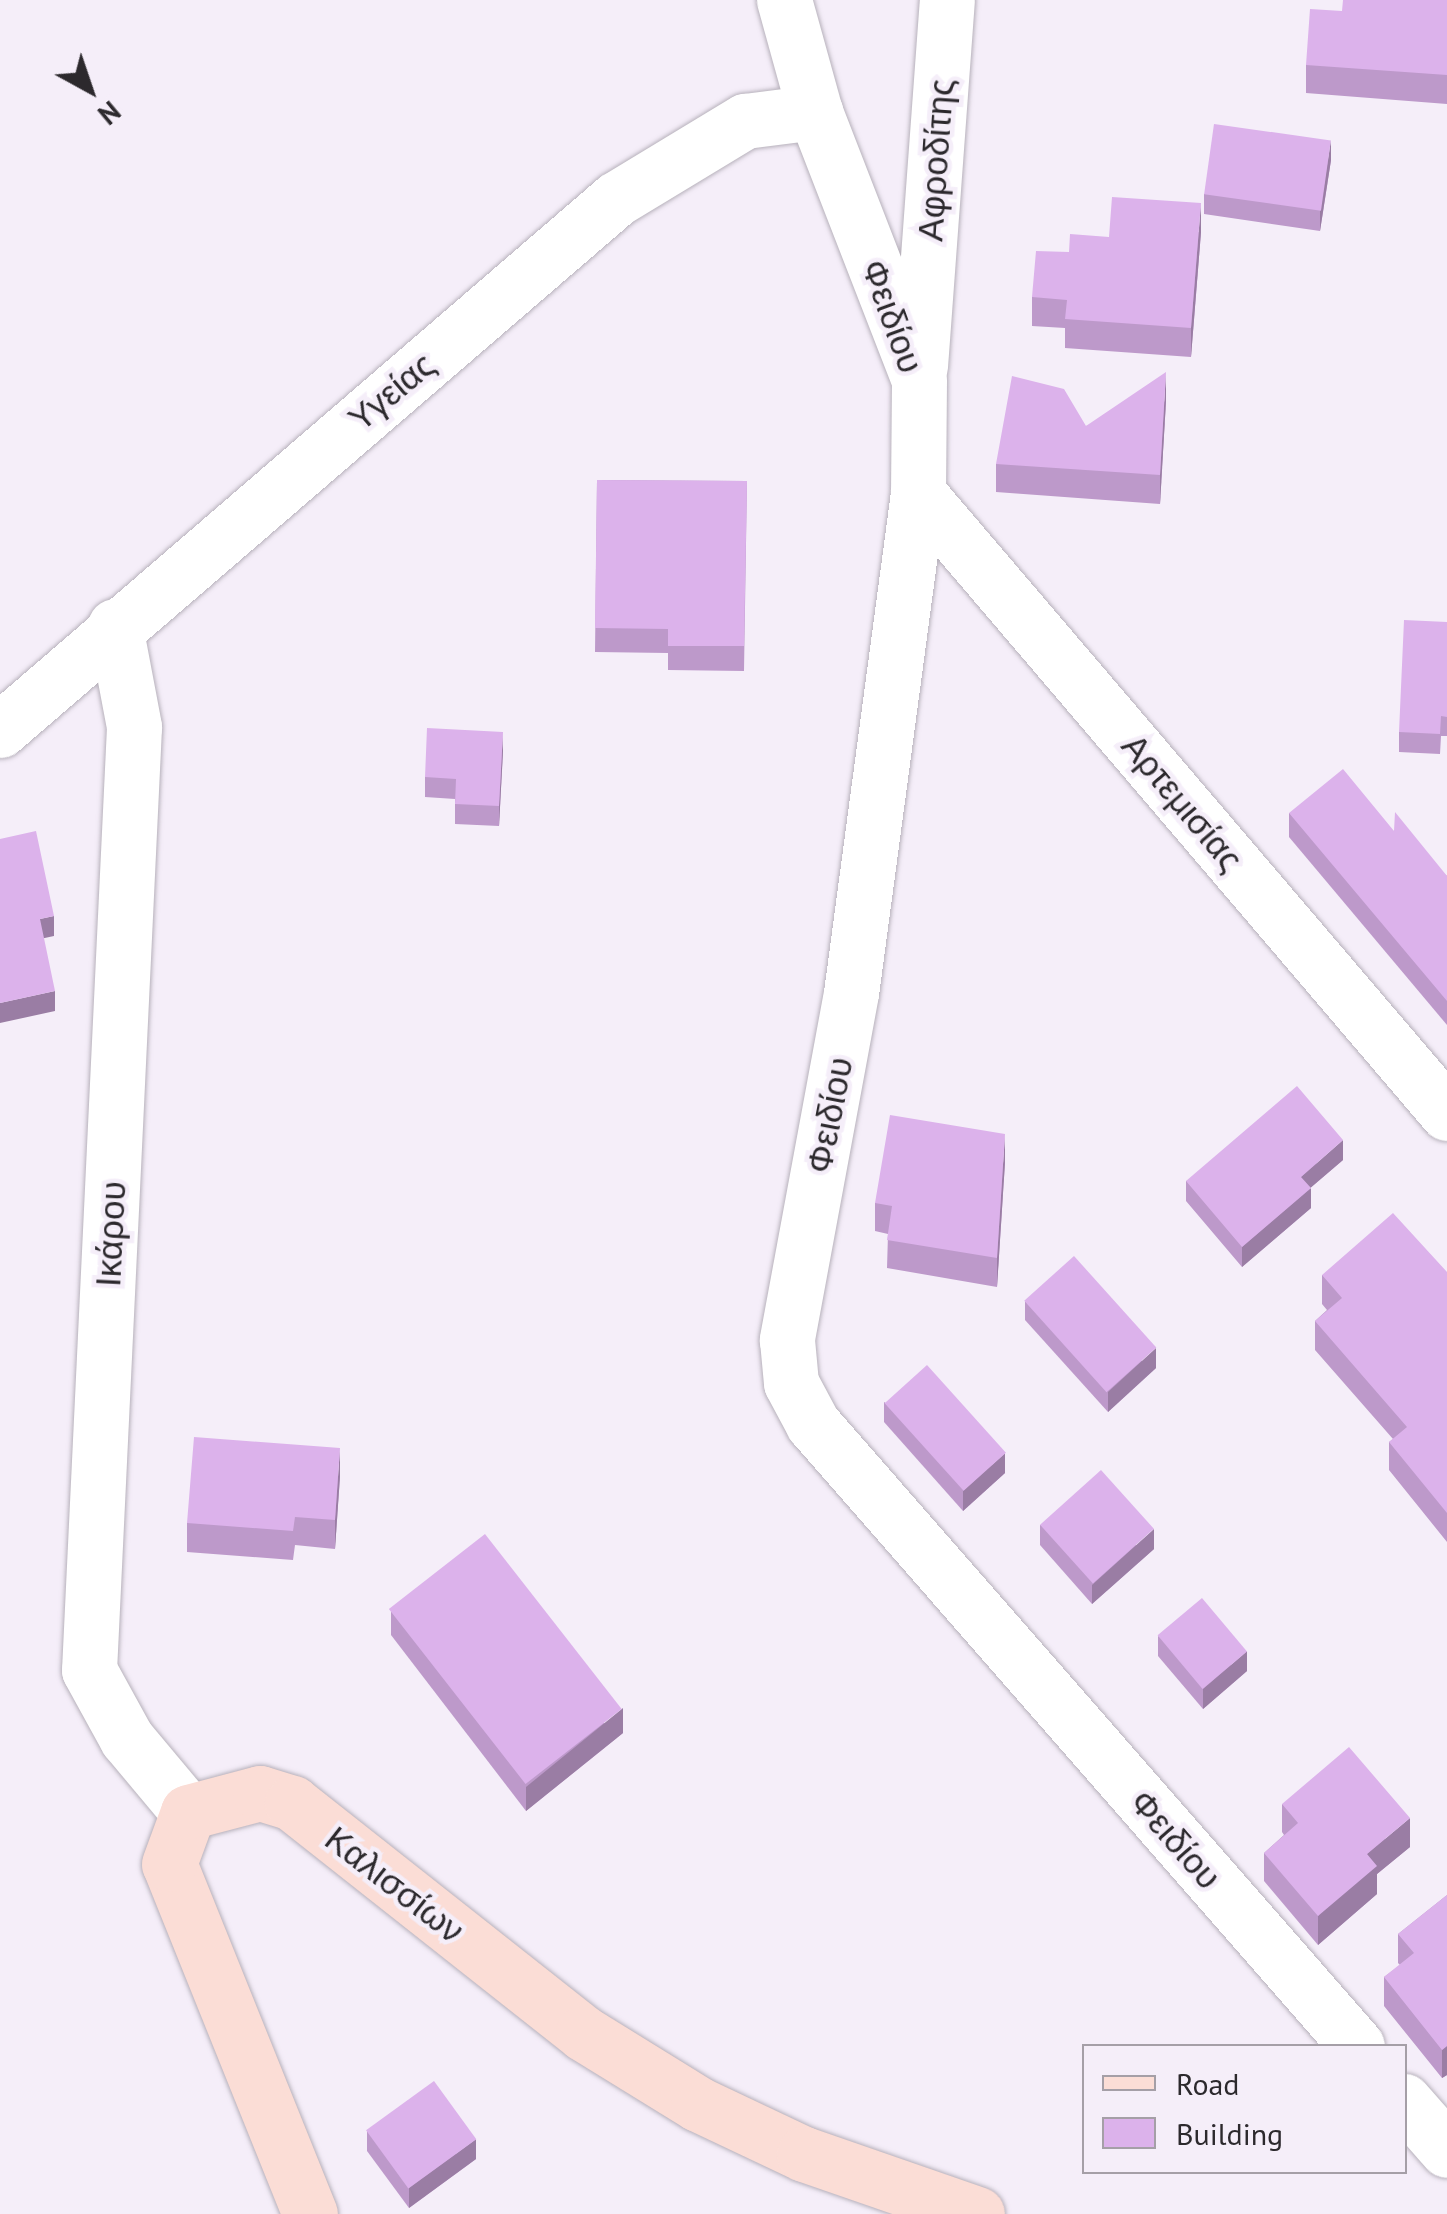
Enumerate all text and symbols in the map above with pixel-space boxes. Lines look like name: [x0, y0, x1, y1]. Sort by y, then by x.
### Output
north arrow: [40, 40, 140, 140]
street label: Αφροδίτης: [908, 77, 962, 243]
text: N: [91, 93, 129, 133]
street label: Φειδίου: [853, 254, 933, 378]
street label: Υγείας: [339, 343, 443, 439]
street label: Αρτεμισίας: [1114, 725, 1252, 879]
street label: Φειδίου: [797, 1053, 861, 1177]
street label: Ικάρου: [86, 1180, 134, 1288]
street label: Φειδίου: [1122, 1781, 1230, 1897]
street label: Καλισσίων: [317, 1817, 473, 1951]
legend: [1082, 2044, 1407, 2174]
text: Road: [1176, 2064, 1240, 2103]
text: Building: [1176, 2114, 1283, 2153]

